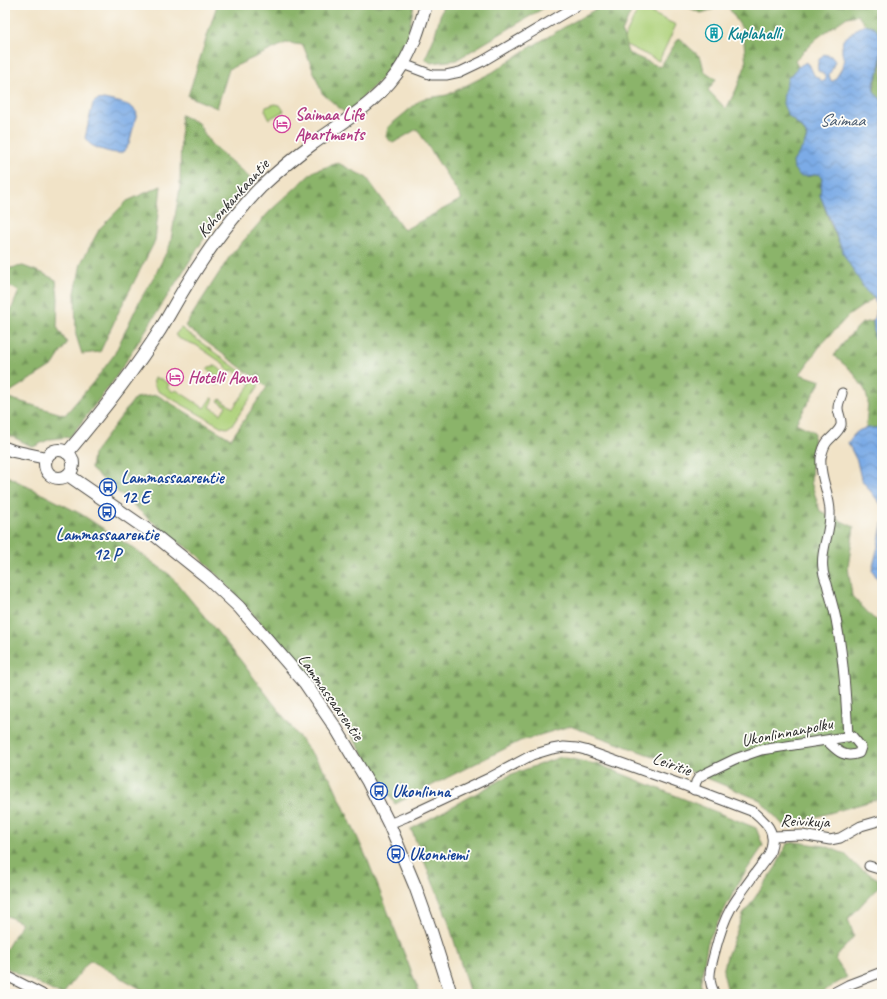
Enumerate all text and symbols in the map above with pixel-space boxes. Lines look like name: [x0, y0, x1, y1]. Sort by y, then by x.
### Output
building icon: Kuplahalli: [704, 23, 724, 43]
place label: Kuplahalli: [727, 23, 784, 44]
place label: Saimaa Life Apartments: [295, 104, 366, 145]
water label: Saimaa: [819, 109, 867, 131]
hotel icon: Saimaa Life Apartments: [272, 114, 292, 134]
street label: Kohonkankaantie: [192, 153, 275, 242]
hotel icon: Hotelli Aava: [165, 367, 185, 387]
place label: Hotelli Aava: [188, 367, 259, 388]
place label: Lammassaarentie 12 E: [121, 467, 226, 508]
bus stop icon: Lammassaarentie 12 E: [98, 477, 118, 497]
bus stop icon: Lammassaarentie 12 P: [97, 502, 117, 522]
place label: Lammassaarentie 12 P: [56, 524, 161, 565]
street label: Lammassaarentie: [293, 650, 369, 746]
street label: Ukonlinnanpolku: [740, 713, 836, 751]
street label: Leiritie: [650, 747, 696, 781]
bus stop icon: Ukonlinna: [369, 781, 389, 801]
place label: Ukonlinna: [392, 781, 452, 802]
street label: Reivikuja: [780, 810, 831, 832]
bus stop icon: Ukonniemi: [386, 844, 406, 864]
place label: Ukonniemi: [409, 844, 471, 865]

